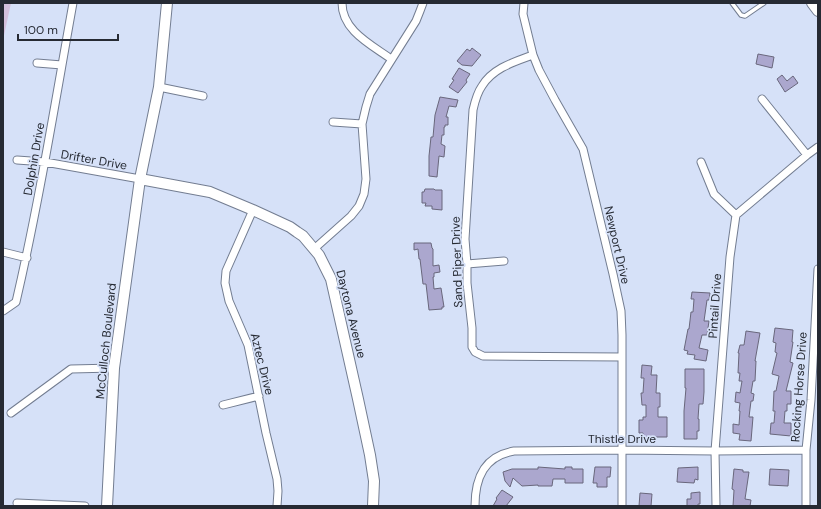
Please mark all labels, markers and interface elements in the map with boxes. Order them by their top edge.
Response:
scale bar [18,16,118,42]
text: 100 m [24,22,58,38]
street label: Dolphin Drive [20,121,48,197]
street label: Drifter Drive [60,146,129,174]
street label: Newport Drive [600,205,634,286]
street label: Sand Piper Drive [447,216,467,308]
street label: Daytona Avenue [332,268,370,360]
street label: Pintail Drive [705,273,725,339]
street label: McCulloch Boulevard [92,282,120,400]
street label: Aztec Drive [247,331,277,397]
street label: Rocking Horse Drive [787,331,811,443]
street label: Thistle Drive [588,431,656,447]

